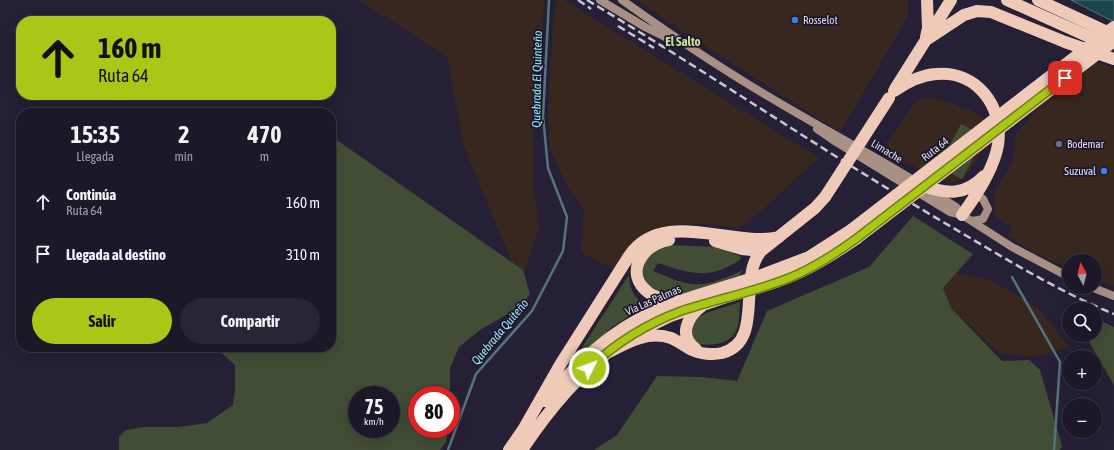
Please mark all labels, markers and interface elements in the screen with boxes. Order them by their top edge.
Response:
place label: Rosselot [803,14,838,26]
marker: Rosselot [790,15,800,25]
water label: Quebrada El Quinteño [529,30,545,128]
icon: ahead [32,32,84,84]
text: 160 m [98,32,161,64]
district label: El Salto [665,34,701,49]
pin [1048,61,1082,95]
text: Ruta 64 [98,65,149,86]
icon: arrive [1054,67,1076,89]
text: 15:35 [71,121,120,148]
text: 2 [178,121,189,148]
text: 470 [248,121,281,148]
street label: Ruta 64 [919,135,951,163]
street label: Limache [869,137,905,165]
place label: Bodemar [1067,138,1105,150]
marker: Bodemar [1054,139,1064,149]
text: Llegada [76,149,114,164]
text: min [174,149,193,164]
text: m [260,149,269,164]
place label: Suzuval [1064,165,1096,177]
marker: Suzuval [1099,166,1109,176]
text: Continúa [66,186,116,203]
icon: ahead [32,191,54,213]
text: 160 m [286,194,320,211]
text: Ruta 64 [66,203,103,218]
icon: arrive [32,243,54,265]
text: Llegada al destino [66,246,166,263]
text: 310 m [286,246,320,263]
north arrow [1062,254,1102,294]
map controls [1062,254,1102,438]
street label: Vía Las Palmas [623,282,683,318]
water label: Quebrada Quiteño [468,296,532,368]
button: Salir [32,298,172,344]
button: Compartir [180,298,320,344]
button: search [1062,302,1102,342]
position arrow [568,347,610,389]
button: + [1062,350,1102,390]
speed limit sign: 80 [408,386,460,438]
text: 75 [365,395,383,418]
button: − [1062,398,1102,438]
text: km/h [364,416,384,427]

